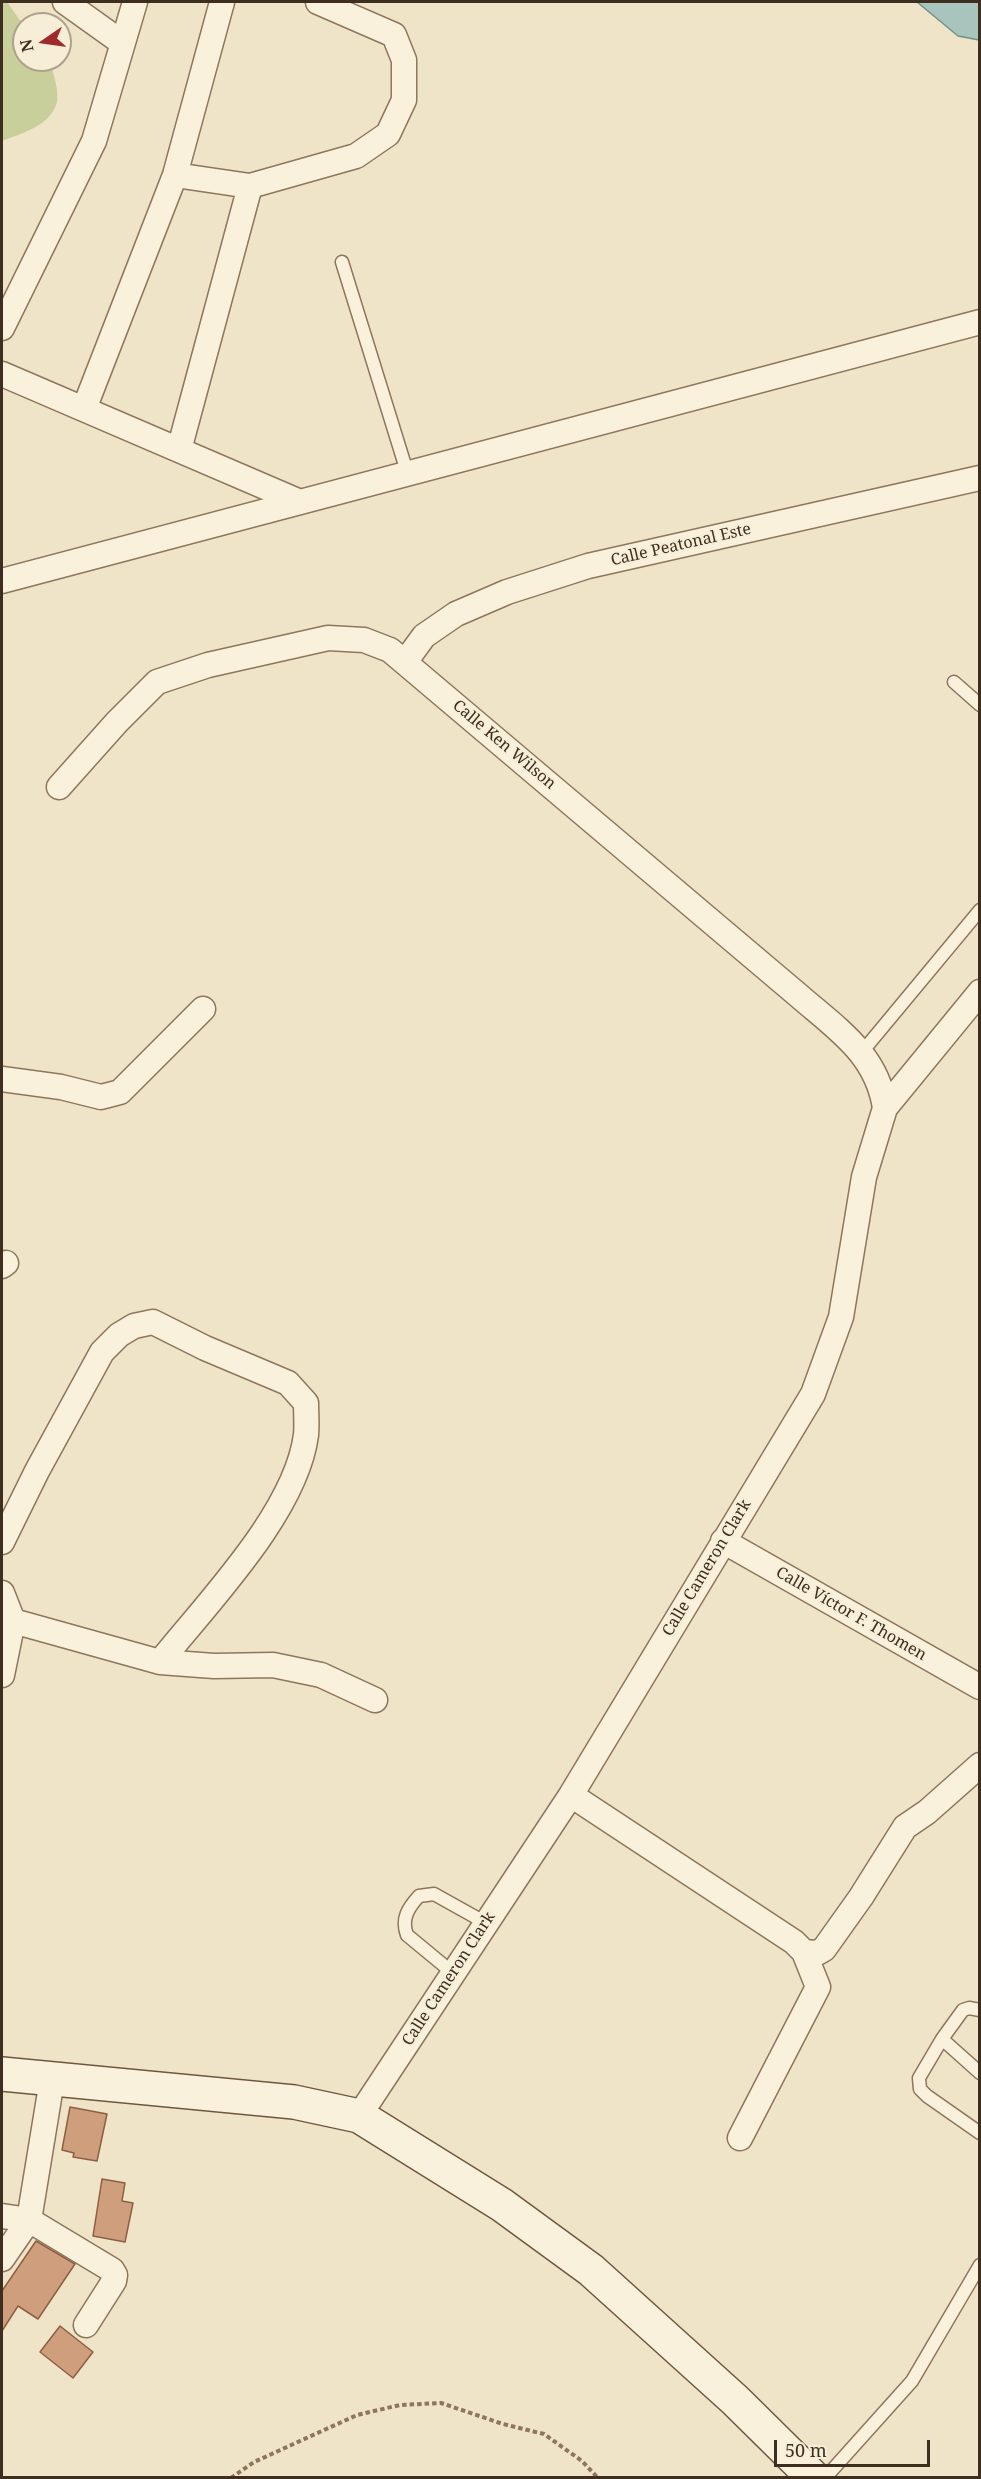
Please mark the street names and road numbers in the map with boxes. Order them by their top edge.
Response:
street label: Calle Peatonal Este [609,520,753,570]
street label: Calle Ken Wilson [448,696,560,794]
street label: Calle Cameron Clark [659,1496,755,1640]
street label: Calle Víctor F. Thomen [772,1563,930,1665]
street label: Calle Cameron Clark [398,1908,500,2050]

